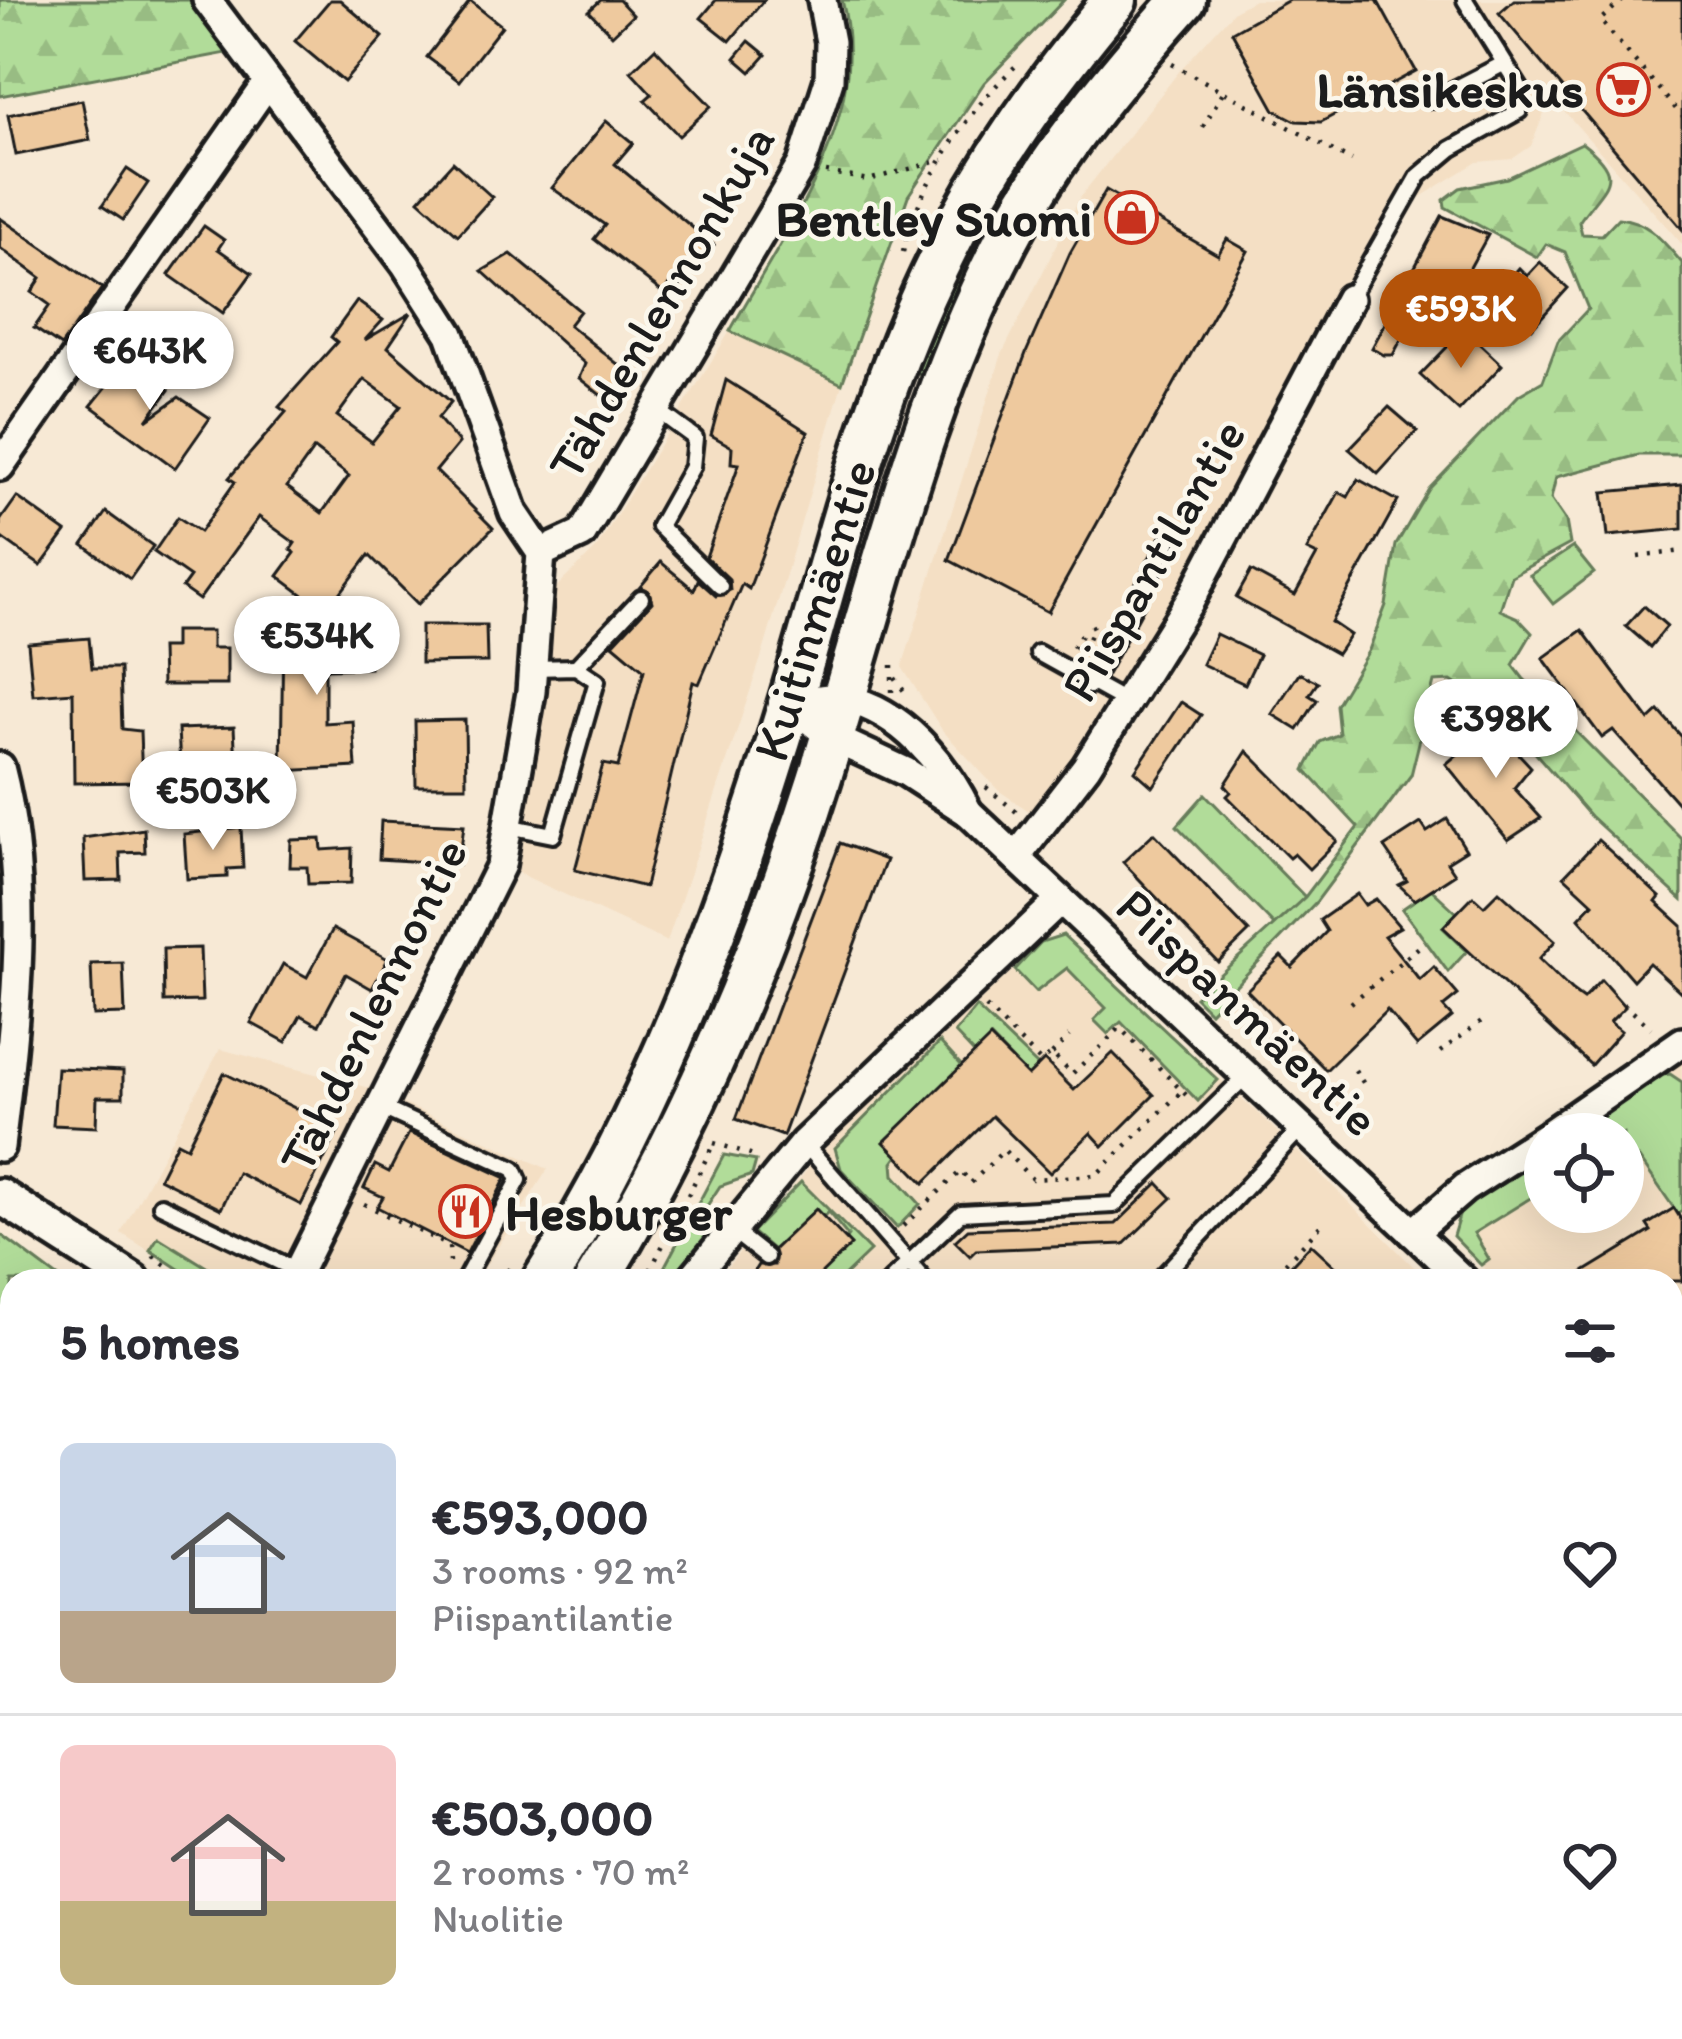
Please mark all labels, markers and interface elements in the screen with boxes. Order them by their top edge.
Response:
place label: Länsikeskus [1317,59,1584,120]
supermarket icon: Länsikeskus [1595,61,1651,117]
street label: Tähdenlennonkuja [535,114,787,490]
place label: Bentley Suomi [776,188,1092,249]
shop icon: Bentley Suomi [1103,190,1159,246]
pin: €593K [1377,269,1545,371]
text: €593K [1406,284,1516,331]
pin: €643K [66,311,234,413]
text: €643K [94,326,206,373]
street label: Piispantilantie [1048,408,1258,712]
street label: Kuitinmäentie [739,452,889,768]
pin: €534K [233,596,401,698]
text: €534K [261,611,373,658]
pin: €398K [1412,679,1580,781]
text: €398K [1441,694,1551,741]
pin: €503K [129,751,297,853]
text: €503K [157,766,269,813]
street label: Tähdenlennontie [266,828,480,1182]
street label: Piispanmäentie [1104,875,1392,1149]
map controls [1524,1113,1644,1233]
button: locate [1524,1113,1644,1233]
place label: Hesburger [505,1182,733,1243]
restaurant icon: Hesburger [438,1184,494,1240]
icon: filters [1557,1308,1623,1374]
text: 5 homes [60,1311,240,1372]
text: €593,000 [432,1486,649,1547]
icon: home [156,1491,300,1635]
icon: heart [1557,1530,1623,1596]
text: 3 rooms · 92 m² [432,1547,688,1594]
text: Piispantilantie [432,1594,673,1641]
text: €503,000 [432,1787,653,1848]
icon: home [156,1793,300,1937]
icon: heart [1557,1832,1623,1898]
text: 2 rooms · 70 m² [432,1848,690,1895]
text: Nuolitie [432,1895,564,1942]

